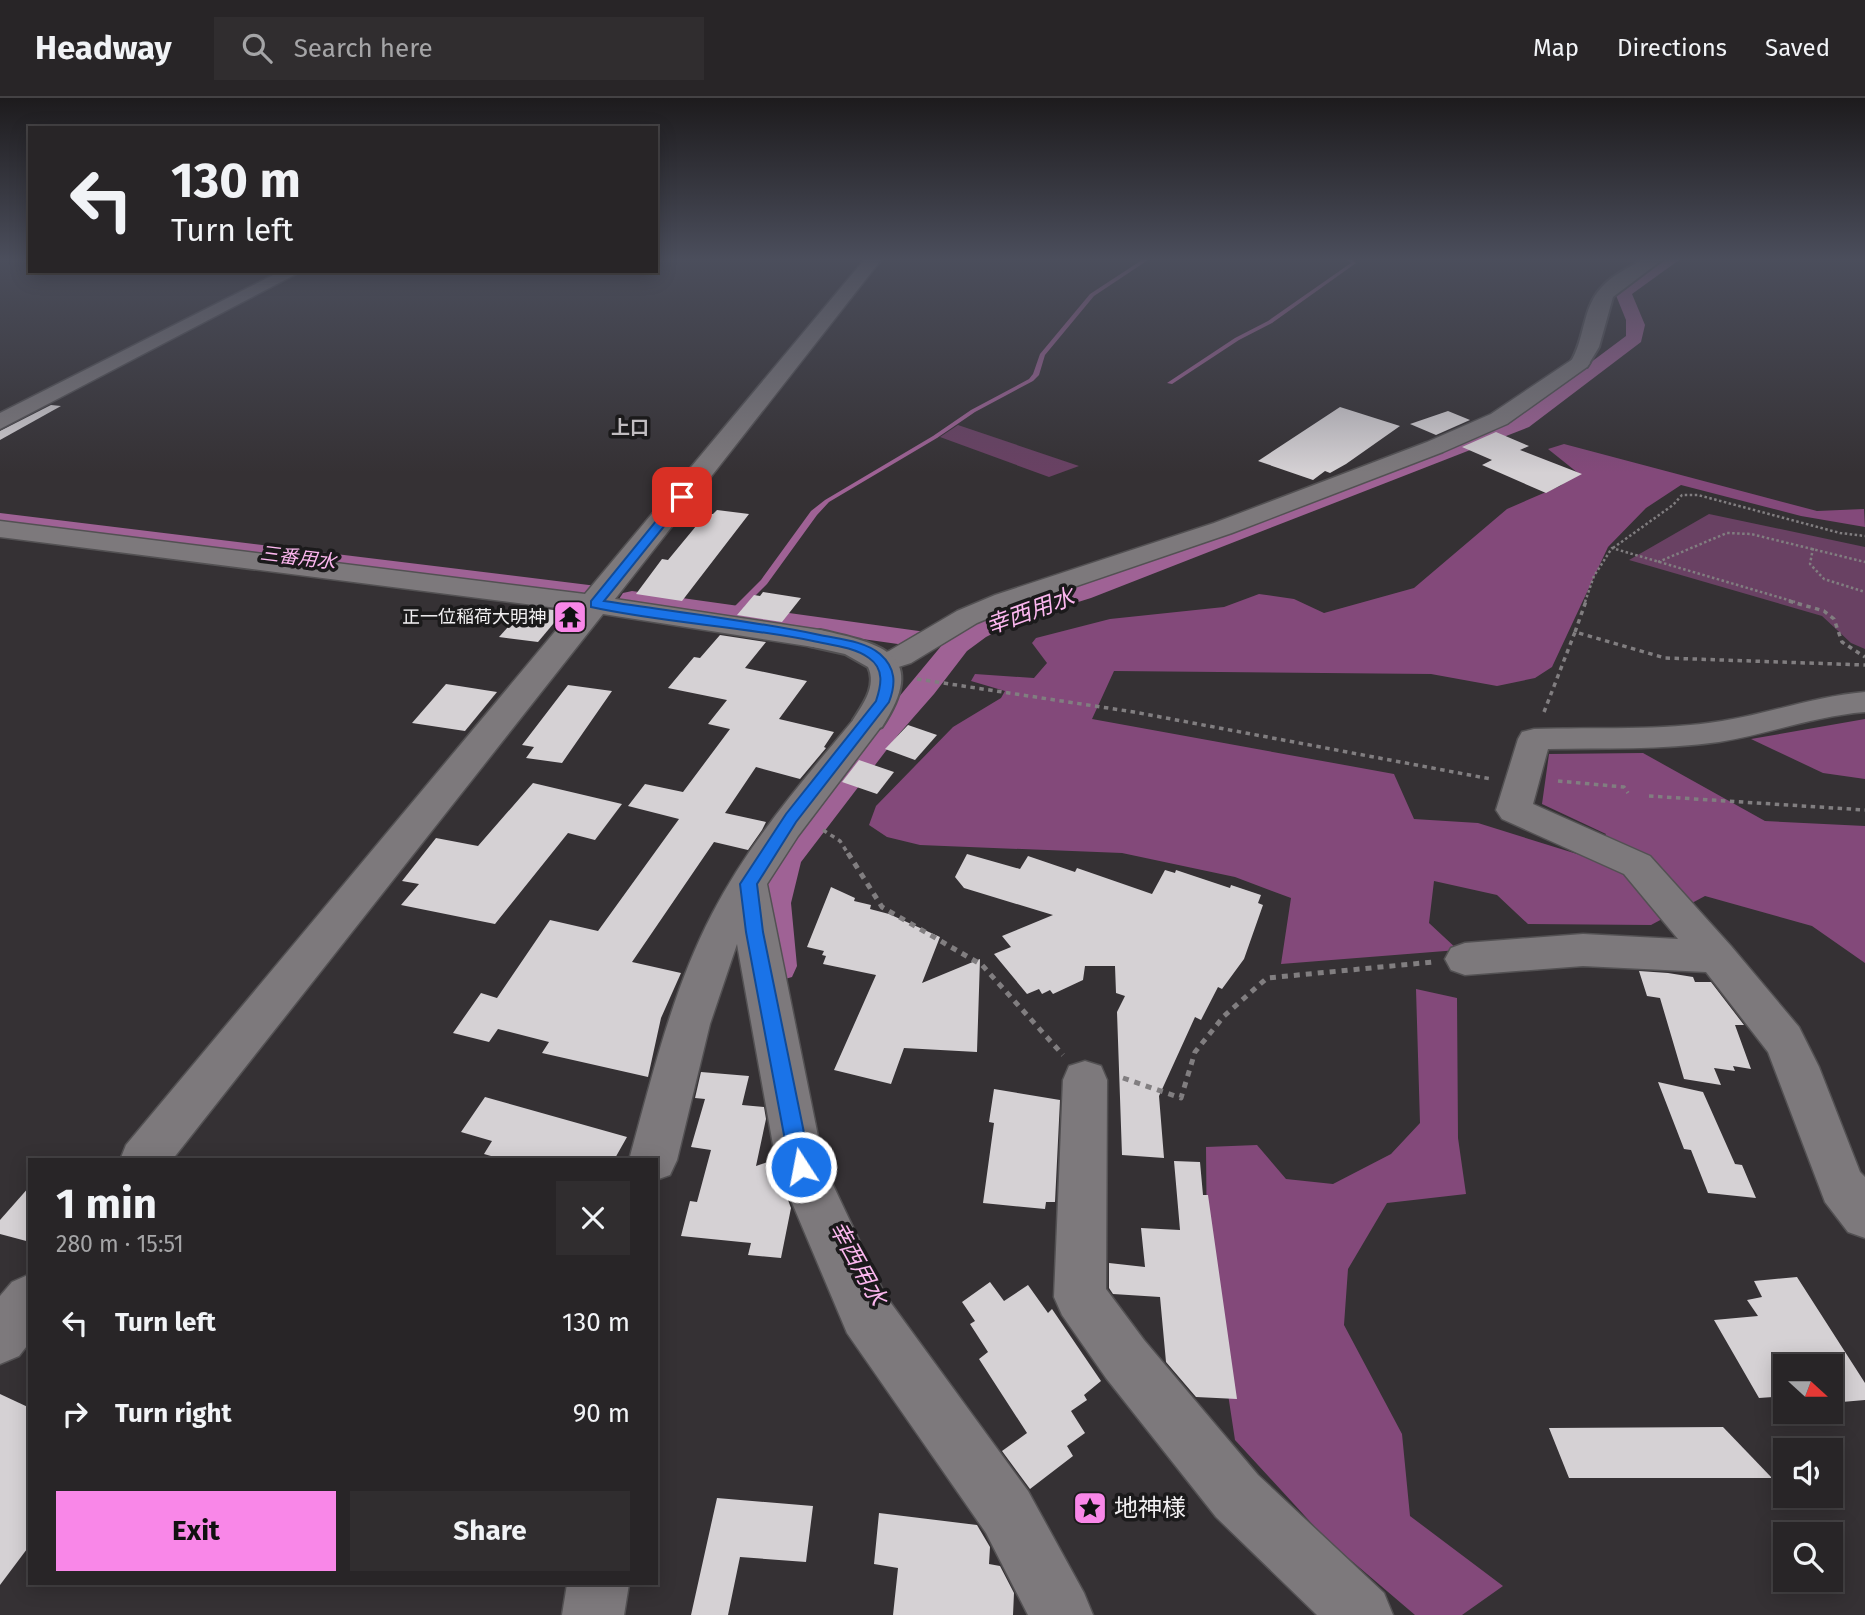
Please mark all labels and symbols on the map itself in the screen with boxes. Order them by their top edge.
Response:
district label: 上口 [611,416,649,439]
pin [652,467,712,527]
water label: 三番用水 [259,541,339,574]
water label: 幸西用水 [982,581,1081,640]
temple icon: 正一位稲荷大明神 [551,598,589,636]
place label: 正一位稲荷大明神 [402,606,546,628]
position arrow [764,1130,838,1204]
water label: 幸西用水 [823,1216,894,1313]
north arrow [1773,1354,1843,1424]
place icon: 地神様 [1071,1489,1109,1527]
place label: 地神様 [1114,1494,1186,1522]

